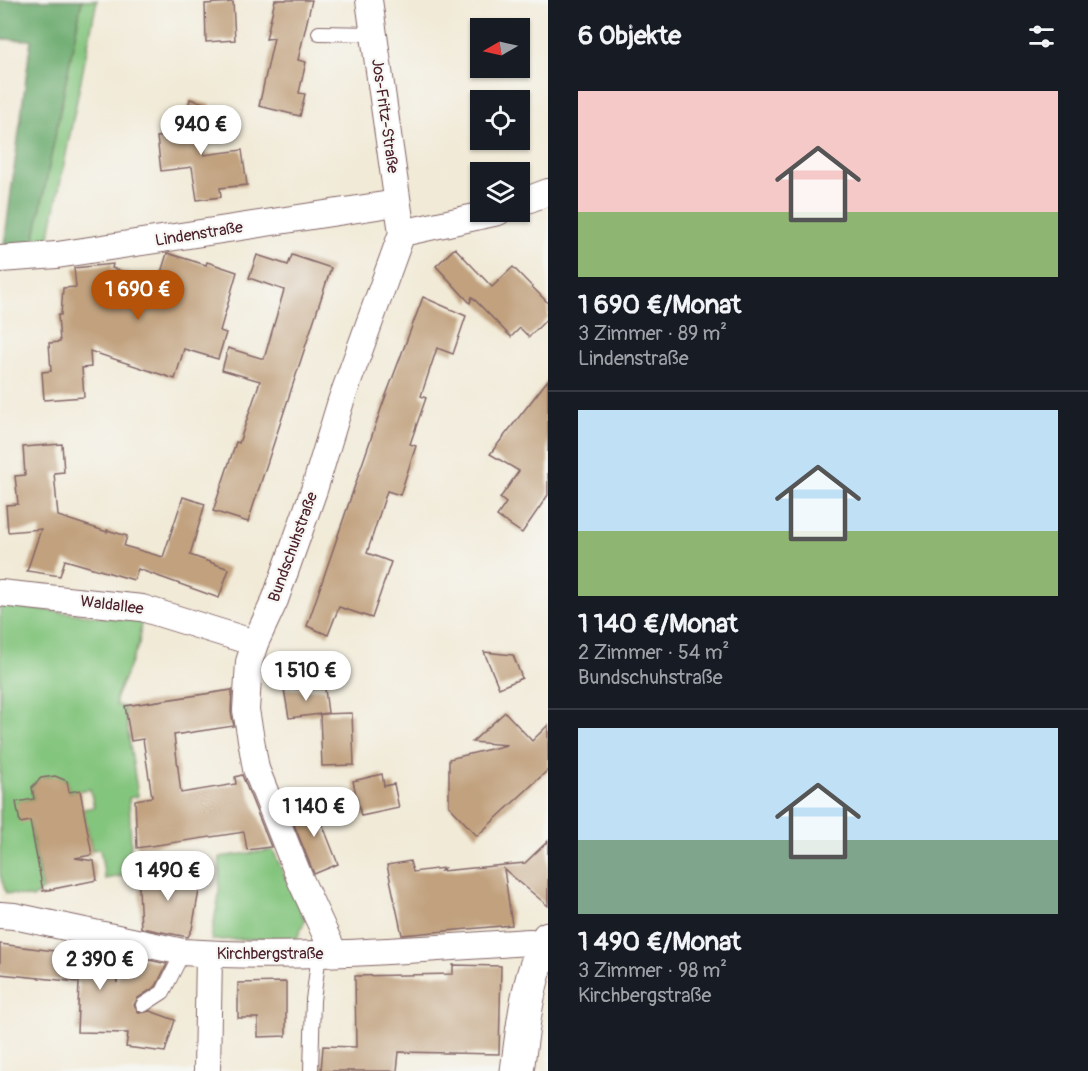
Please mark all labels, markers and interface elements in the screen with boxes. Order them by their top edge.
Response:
north arrow [470,18,530,78]
map controls [470,18,530,222]
text: 6 Objekte [578,20,681,52]
icon: filters [1025,20,1058,53]
street label: Jos-Fritz-Straße [367,57,403,175]
button: locate [470,90,530,150]
pin: 940 € [159,105,243,156]
text: 940 € [174,112,228,137]
icon: home [764,130,872,238]
button: layers [470,162,530,222]
street label: Lindenstraße [154,217,244,251]
pin: 1 690 € [83,270,193,321]
text: 1 690 € [105,277,171,302]
text: 1 690 €/Monat [578,289,741,321]
text: 3 Zimmer · 89 m² [578,321,727,346]
text: Lindenstraße [578,346,689,371]
icon: home [764,449,872,557]
street label: Bundschuhstraße [264,489,322,605]
street label: Waldallee [79,591,145,619]
text: 1 140 €/Monat [578,608,738,640]
text: 2 Zimmer · 54 m² [578,640,729,665]
pin: 1 510 € [251,651,361,702]
text: 1 510 € [275,658,337,683]
text: Bundschuhstraße [578,665,723,690]
icon: home [764,767,872,875]
pin: 1 140 € [259,787,369,838]
text: 1 140 € [283,794,345,819]
pin: 1 490 € [113,851,223,902]
text: 1 490 € [135,858,201,883]
text: 1 490 €/Monat [578,926,741,958]
pin: 2 390 € [45,940,155,991]
street label: Kirchbergstraße [217,944,323,964]
text: 2 390 € [66,947,134,972]
text: 3 Zimmer · 98 m² [578,958,727,983]
text: Kirchbergstraße [578,983,711,1008]

